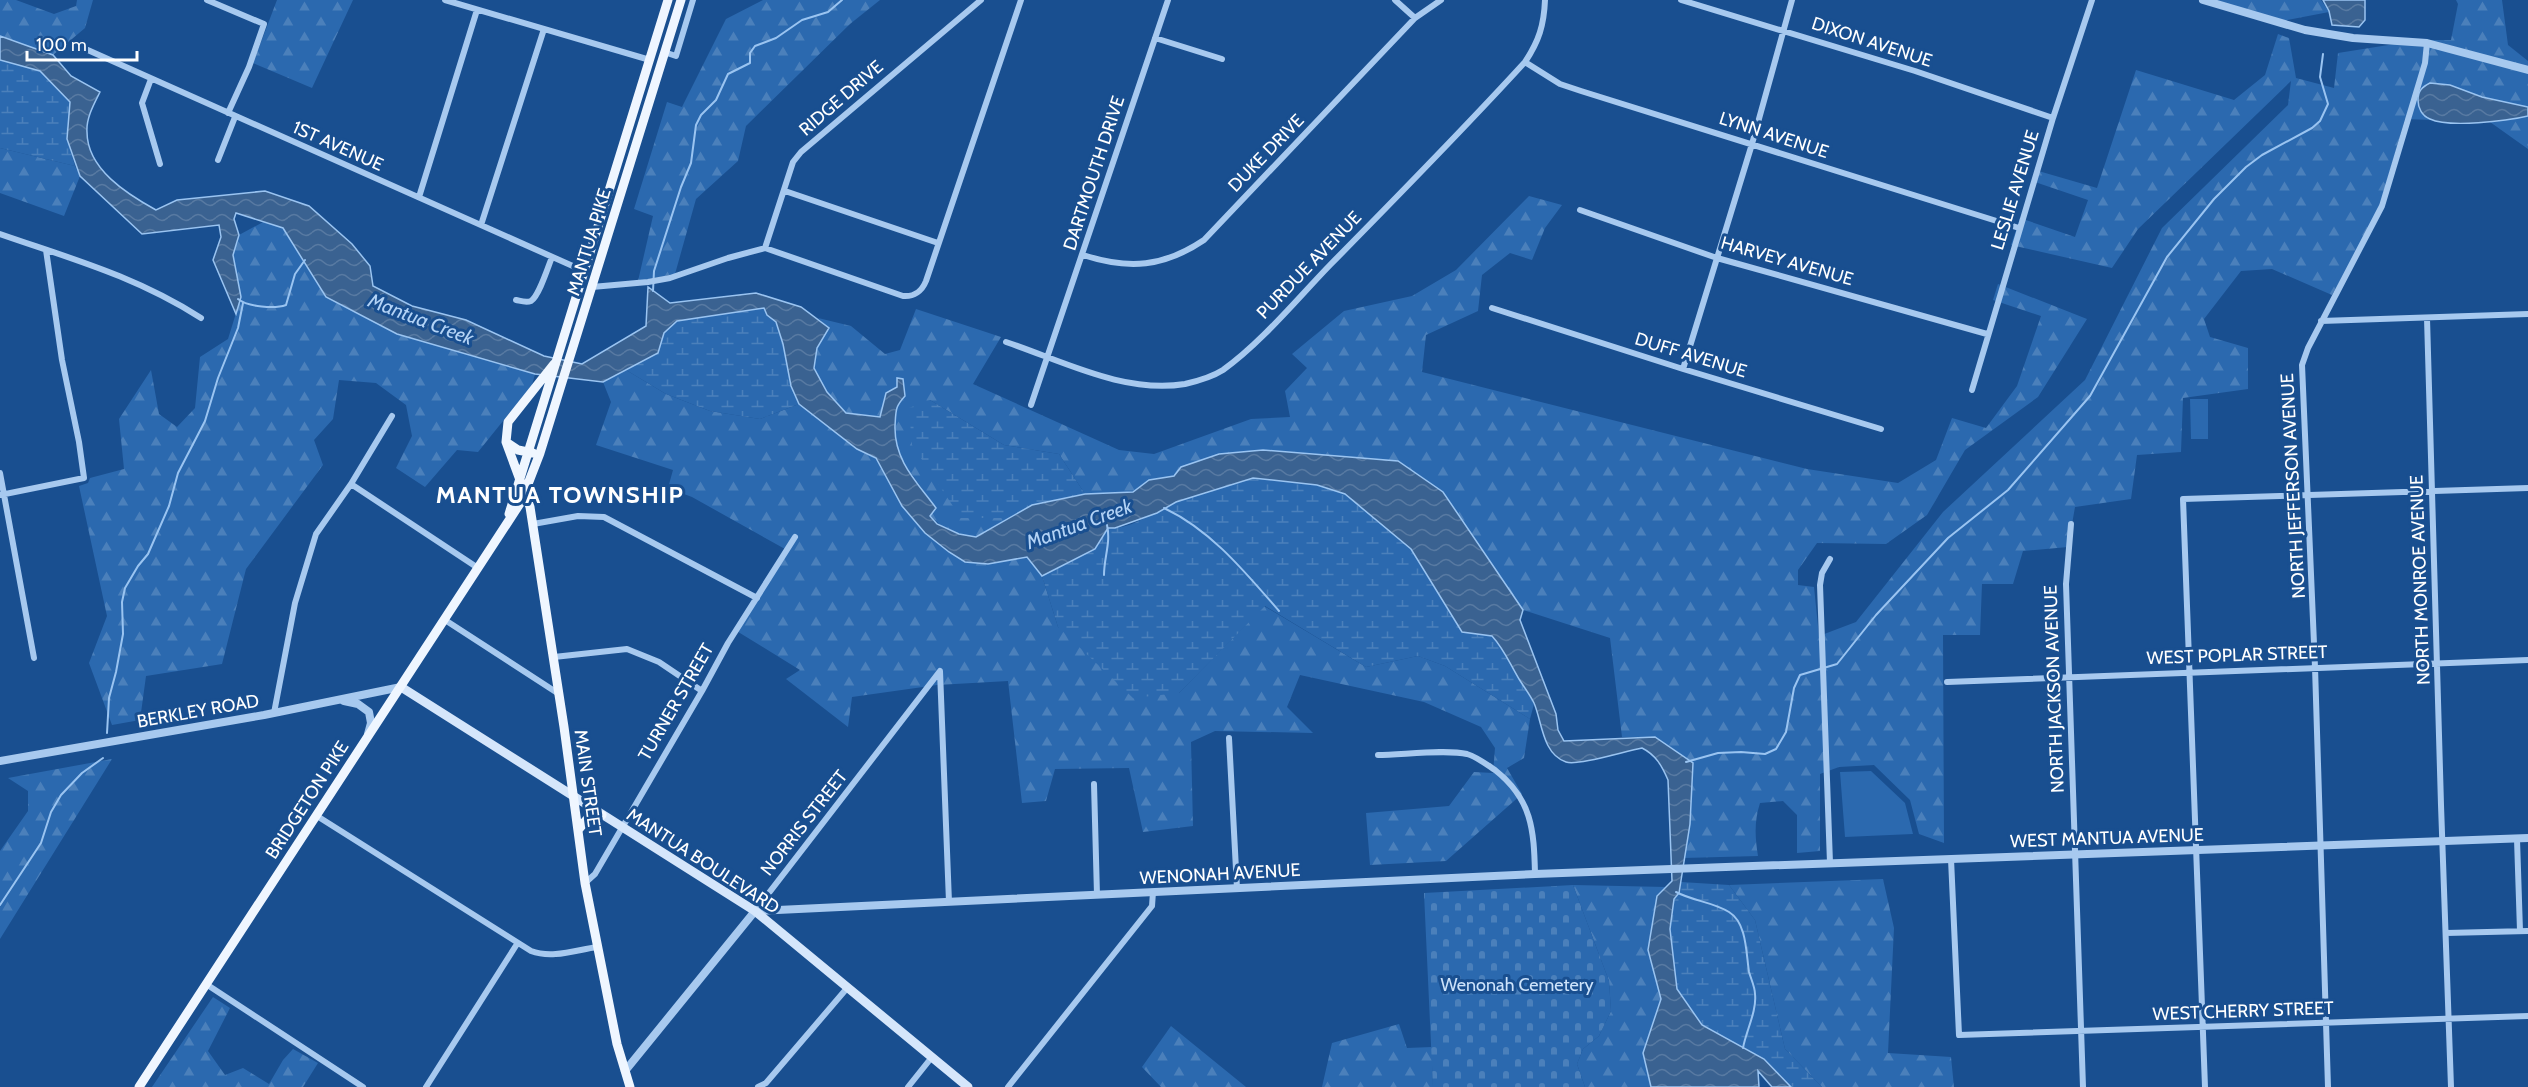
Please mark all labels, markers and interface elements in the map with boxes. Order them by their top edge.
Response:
street label: DIXON AVENUE [1809,12,1935,72]
scale bar [27,24,136,62]
text: 100 m [36,34,87,56]
street label: RIDGE DRIVE [794,56,888,140]
street label: DARTMOUTH DRIVE [1059,93,1129,253]
street label: LYNN AVENUE [1717,107,1831,163]
street label: DUKE DRIVE [1223,109,1309,197]
street label: 1ST AVENUE [289,116,387,176]
street label: LESLIE AVENUE [1986,127,2044,252]
street label: MANTUA PIKE [562,186,616,298]
street label: PURDUE AVENUE [1252,207,1366,323]
street label: HARVEY AVENUE [1718,232,1856,290]
water label: Mantua Creek [364,288,478,351]
street label: DUFF AVENUE [1632,328,1750,382]
street label: NORTH JEFFERSON AVENUE [2276,373,2310,599]
street label: NORTH MONROE AVENUE [2405,475,2435,685]
district label: MANTUA TOWNSHIP [436,480,684,509]
water label: Mantua Creek [1022,493,1137,555]
street label: NORTH JACKSON AVENUE [2039,585,2069,793]
street label: TURNER STREET [634,639,719,764]
street label: WEST POPLAR STREET [2146,641,2328,669]
street label: BERKLEY ROAD [135,689,261,733]
street label: MAIN STREET [570,728,606,838]
street label: BRIDGETON PIKE [261,737,353,863]
street label: NORRIS STREET [756,766,852,880]
street label: MANTUA BOULEVARD [623,803,783,919]
street label: WEST MANTUA AVENUE [2010,824,2204,852]
street label: WENONAH AVENUE [1139,859,1301,889]
park label: Wenonah Cemetery [1440,974,1594,996]
street label: WEST CHERRY STREET [2152,997,2334,1025]

